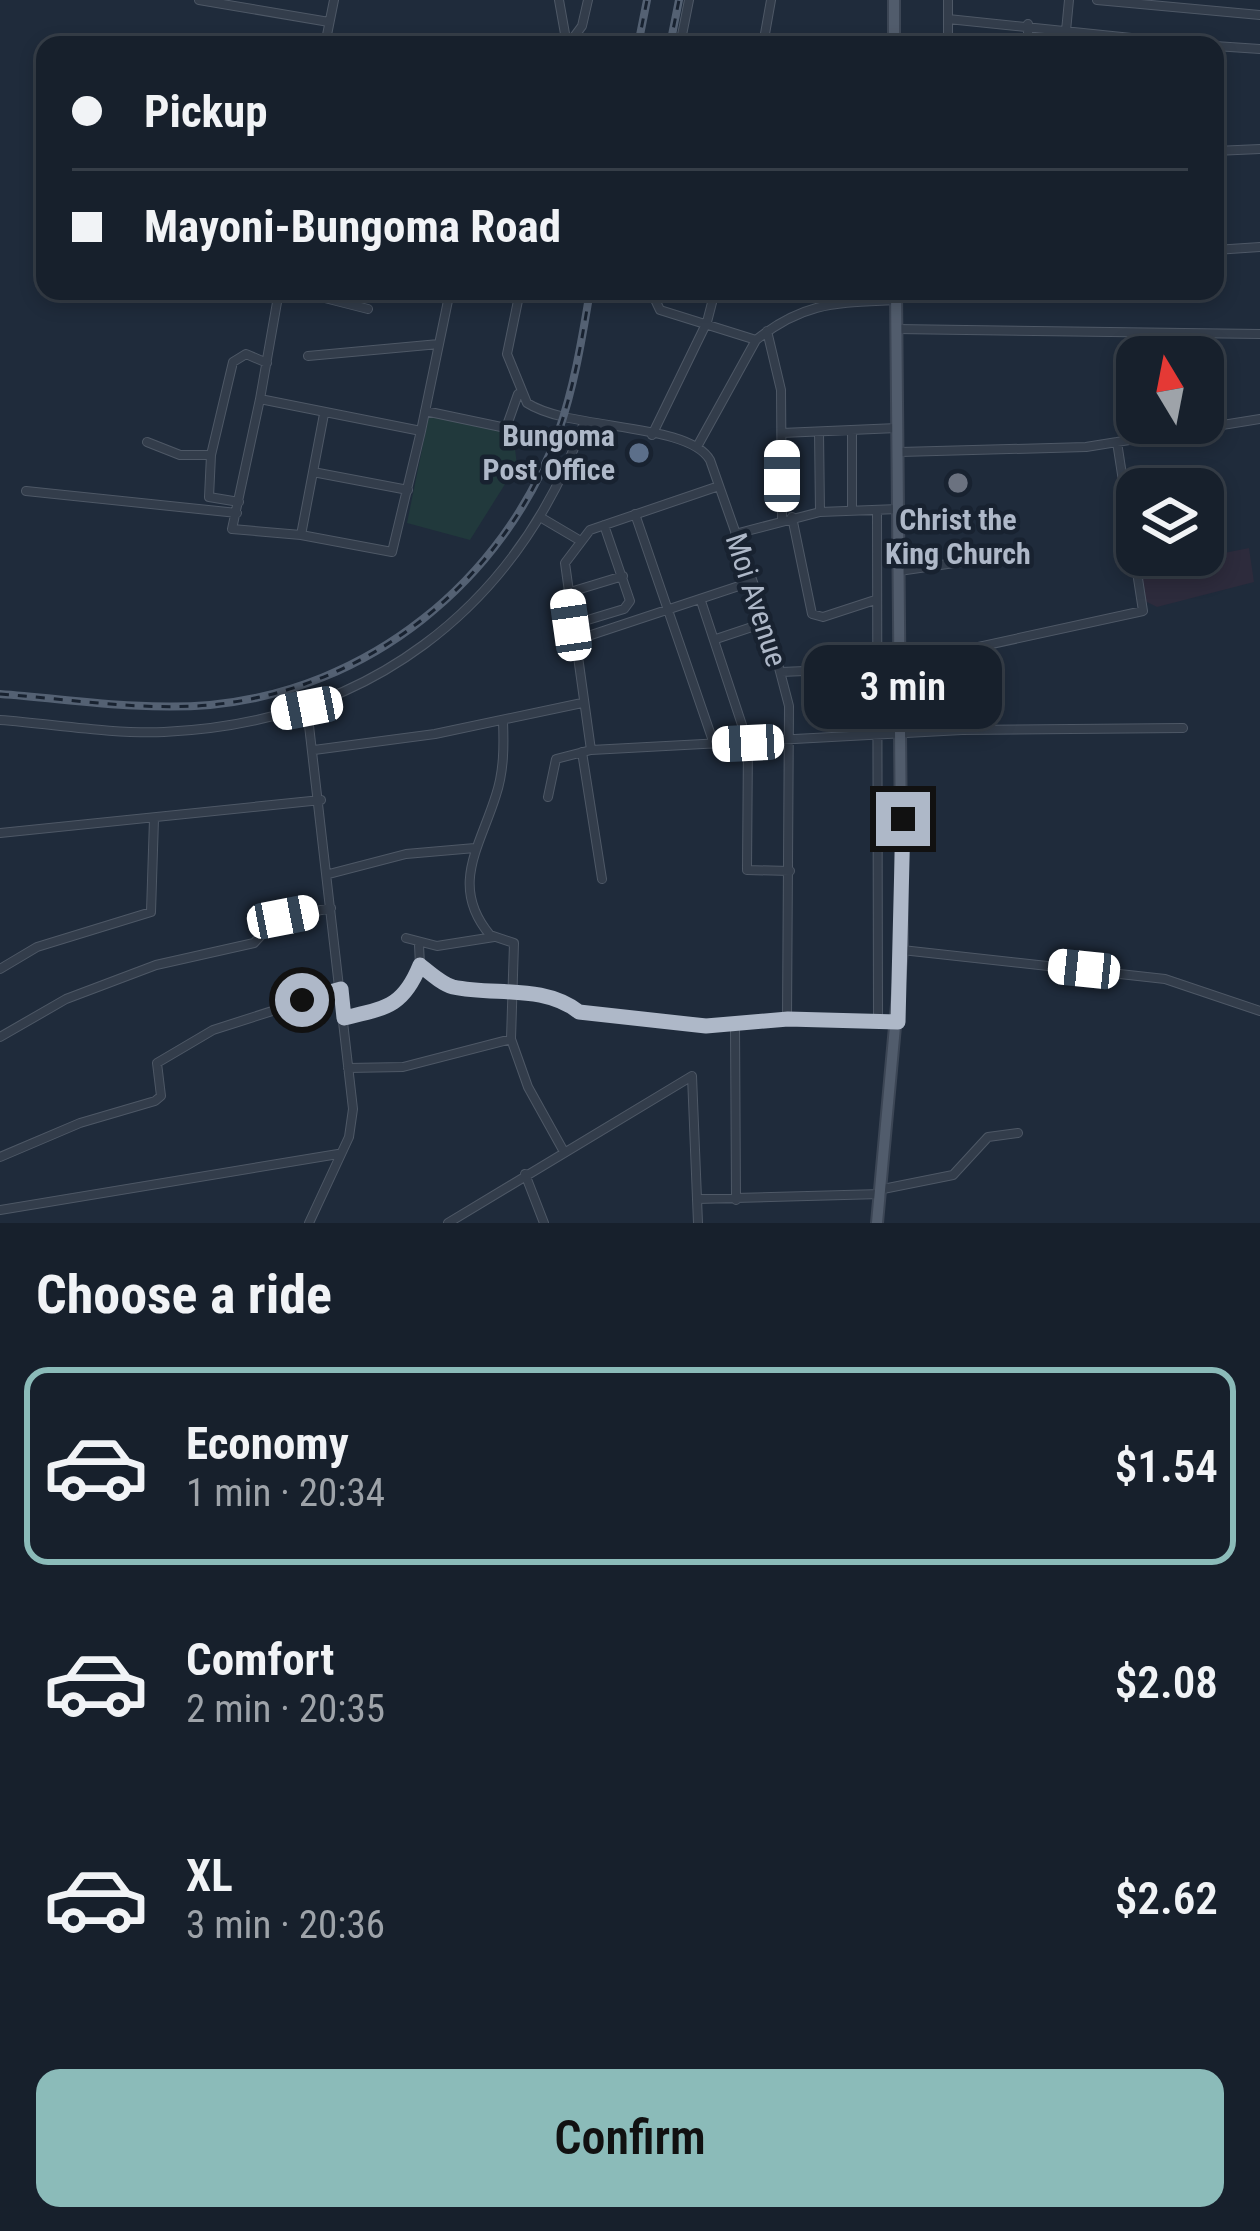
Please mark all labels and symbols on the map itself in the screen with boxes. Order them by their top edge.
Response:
north arrow [1116,336,1224,444]
place label: Bungoma Post Office [483,418,615,487]
marker: Bungoma Post Office [626,440,652,466]
car [764,440,800,512]
marker: Christ the King Church [945,470,971,496]
place label: Christ the King Church [885,502,1031,571]
street label: Moi Avenue [719,529,794,671]
car [548,587,594,663]
callout: 3 min [804,645,1002,729]
car [268,683,346,733]
car [711,723,785,763]
route end [876,792,930,846]
car [244,892,322,942]
car [1046,947,1122,991]
route start [275,973,329,1027]

